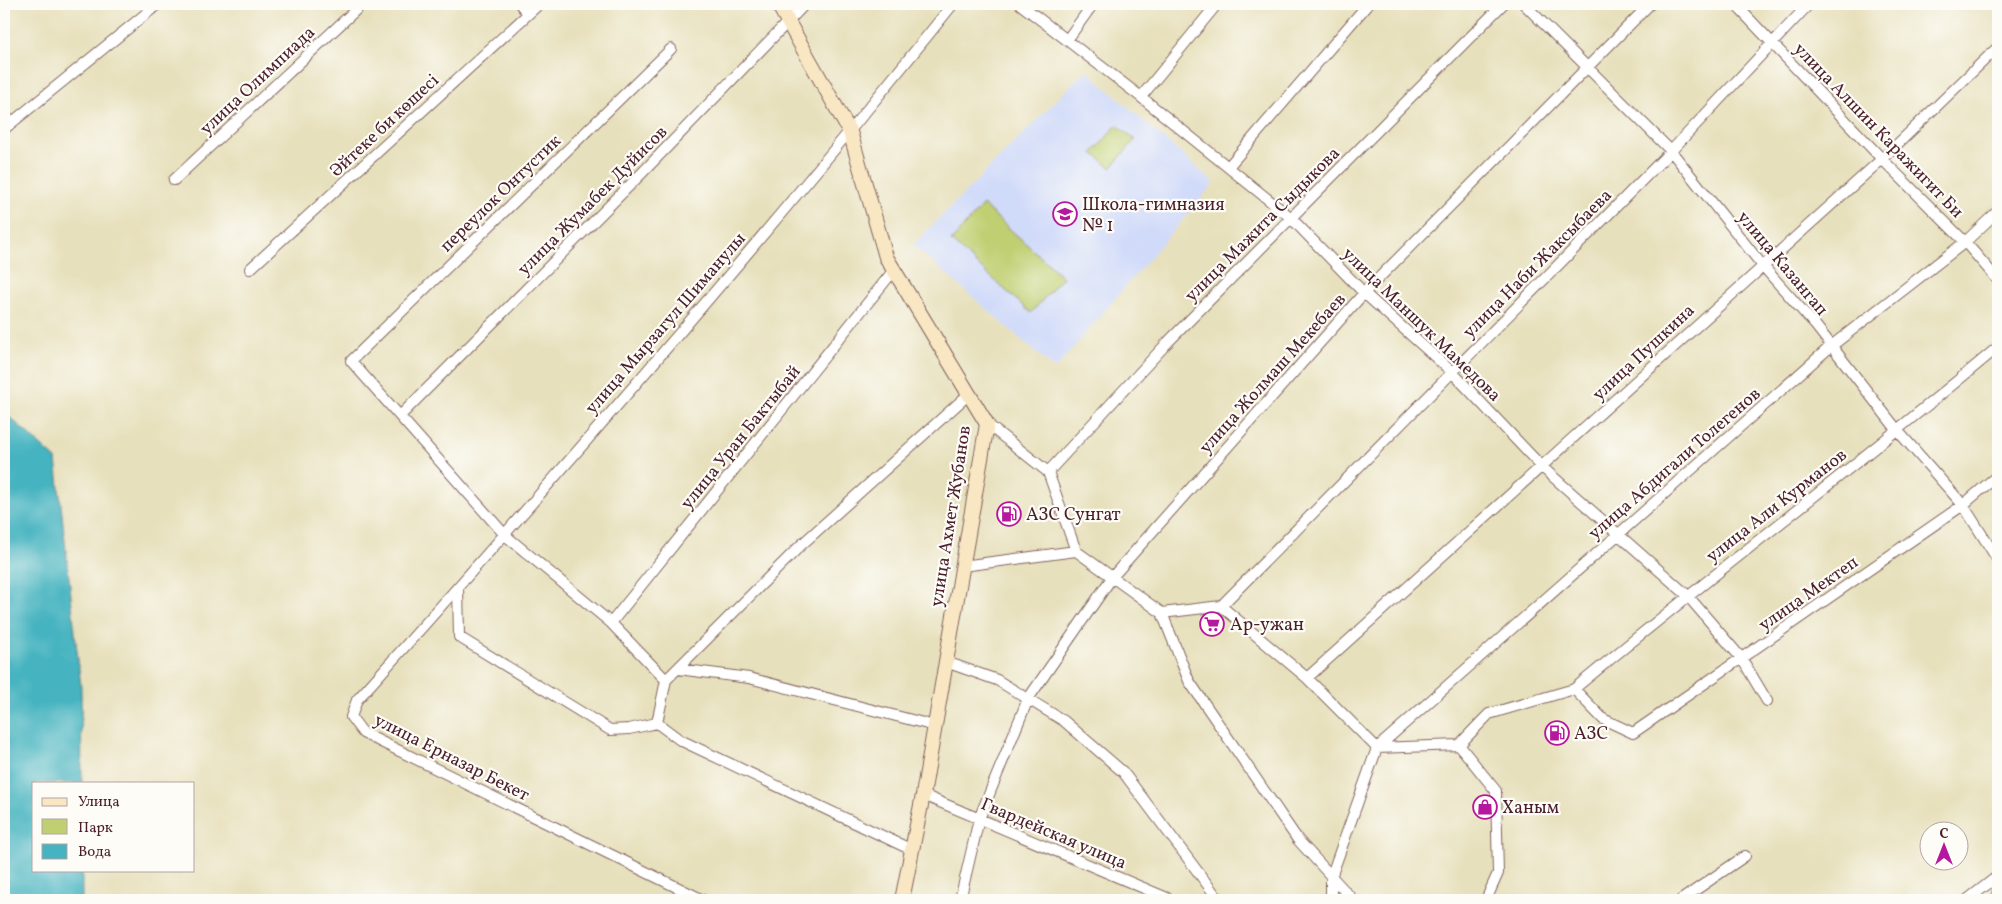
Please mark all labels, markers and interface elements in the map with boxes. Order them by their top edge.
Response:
street label: улица Олимпиада [195,21,321,141]
street label: улица Алшин Каражигит Би [1787,38,1969,224]
street label: Әйтеке би көшесі [325,69,445,183]
street label: улица Жумабек Дуйисов [513,121,674,282]
street label: переулок Онтустик [435,129,567,259]
street label: улица Мажита Сыдыкова [1180,142,1346,308]
street label: улица Наби Жаксыбаева [1458,184,1618,344]
place label: Школа-гимназия № 1 [1082,193,1225,239]
school or university icon: Школа-гимназия № 1 [1052,201,1078,227]
street label: улица Казангап [1731,206,1833,322]
street label: улица Мырзагул Шиманулы [580,227,752,420]
street label: улица Маншук Мамедова [1336,242,1506,408]
street label: улица Жолмаш Мекебаев [1194,288,1352,460]
street label: улица Пушкина [1587,299,1701,407]
street label: улица Уран Бактыбай [675,361,807,515]
street label: улица Абдигали Толегенов [1583,382,1767,546]
street label: улица Ахмет Жубанов [925,424,978,609]
street label: улица Али Курманов [1701,443,1853,569]
fuel station icon: АЗС Сунгат [996,501,1022,527]
place label: АЗС Сунгат [1026,503,1121,528]
street label: улица Мектеп [1754,551,1864,638]
supermarket icon: Ар-ужан [1199,611,1225,637]
place label: Ар-ужан [1230,613,1304,638]
street label: улица Ерназар Бекет [369,708,533,808]
fuel station icon: АЗС [1544,720,1570,746]
place label: АЗС [1574,722,1608,747]
legend [32,782,195,872]
text: Улица [78,792,120,813]
street label: Гвардейская улица [977,792,1130,876]
shop icon: Ханым [1472,794,1498,820]
place label: Ханым [1502,796,1559,821]
text: Парк [78,818,113,839]
north arrow [1920,822,1970,872]
text: С [1939,825,1949,844]
text: Вода [78,842,111,863]

